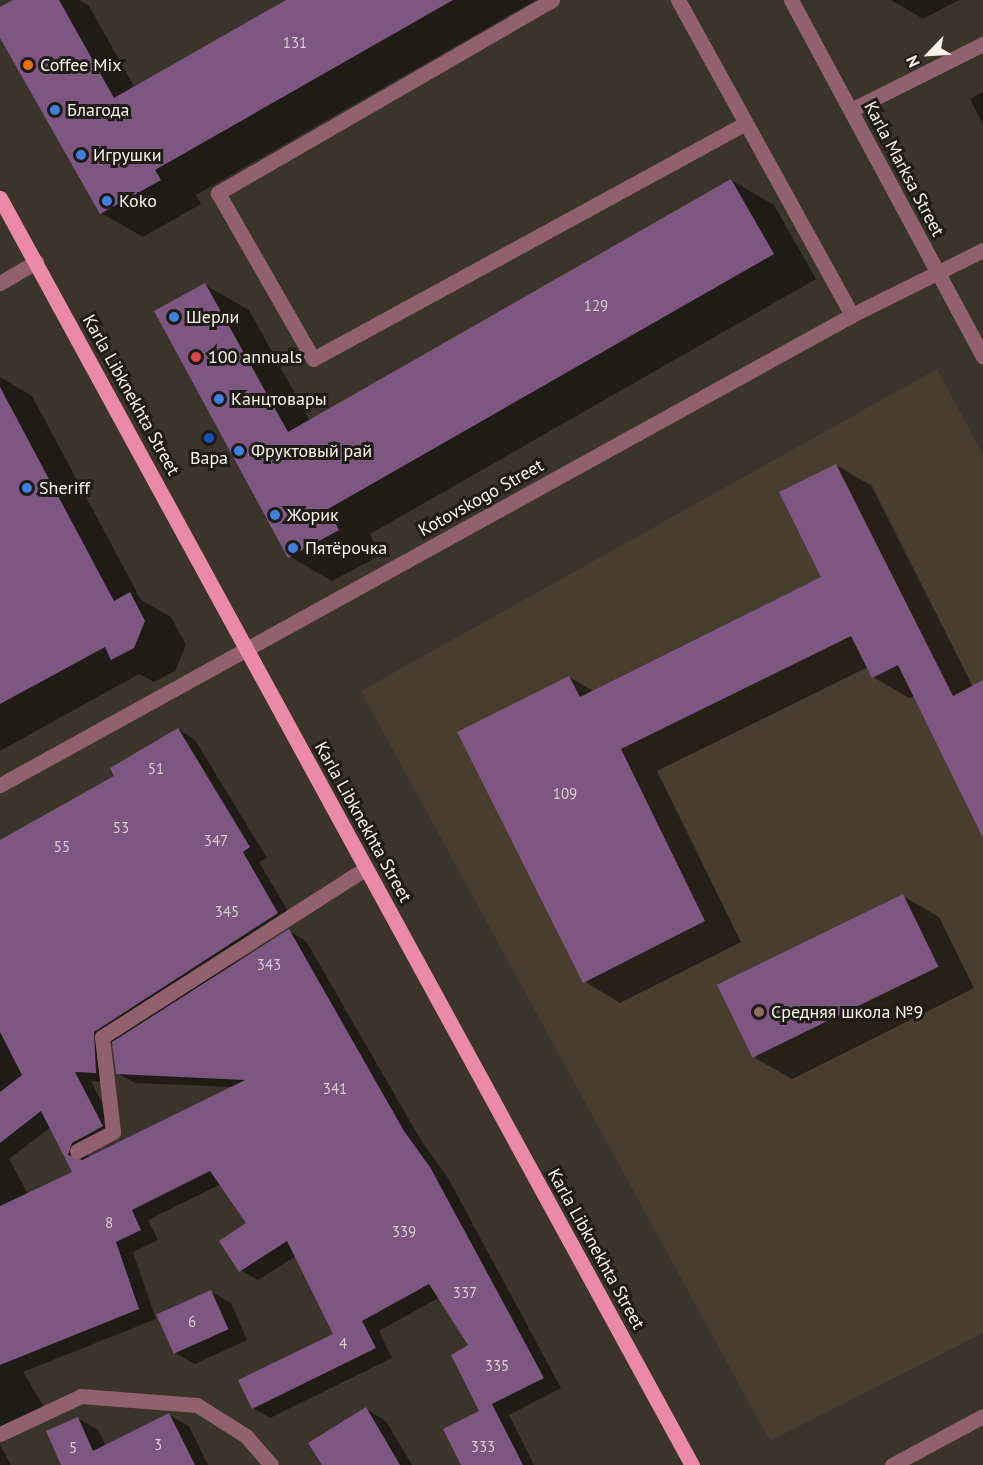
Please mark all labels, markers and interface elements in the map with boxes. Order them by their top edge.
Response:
north arrow [899,24,959,84]
house number: 131 [283,34,307,52]
text: N [901,53,924,71]
place label: Coffee Mix [40,54,122,76]
marker: Coffee Mix [21,58,35,72]
street label: Karla Marksa Street [859,98,949,240]
place label: Благода [67,99,129,121]
marker: Благода [48,103,62,117]
place label: Игрушки [93,144,161,166]
marker: Игрушки [74,148,88,162]
place label: Koko [119,190,157,212]
marker: Koko [100,194,114,208]
house number: 129 [584,297,608,315]
place label: Шерли [186,306,239,328]
marker: Шерли [167,310,181,324]
street label: Karla Libknekhta Street [78,311,184,479]
place label: 100 annuals [208,346,302,368]
marker: 100 annuals [189,350,203,364]
place label: Канцтовары [231,388,327,410]
marker: Канцтовары [212,392,226,406]
marker: Вара [202,431,216,445]
place label: Фруктовый рай [251,440,372,462]
marker: Фруктовый рай [232,444,246,458]
place label: Вара [190,447,228,469]
street label: Kotovskogo Street [415,455,547,541]
place label: Sheriff [39,477,90,499]
marker: Sheriff [20,481,34,495]
place label: Жорик [287,504,339,526]
marker: Жорик [268,508,282,522]
place label: Пятёрочка [305,537,387,559]
marker: Пятёрочка [286,541,300,555]
street label: Karla Libknekhta Street [310,738,416,906]
house number: 51 [148,760,164,778]
house number: 109 [553,785,577,803]
house number: 53 [113,819,129,837]
house number: 347 [204,832,228,850]
house number: 55 [54,838,70,856]
house number: 345 [215,903,239,921]
house number: 343 [257,956,281,974]
place label: Средняя школа №9 [771,1001,923,1023]
marker: Средняя школа №9 [752,1005,766,1019]
house number: 341 [323,1080,347,1098]
street label: Karla Libknekhta Street [543,1165,649,1333]
house number: 8 [105,1214,113,1232]
house number: 339 [392,1223,416,1241]
house number: 337 [453,1284,477,1302]
house number: 6 [188,1313,196,1331]
house number: 4 [339,1335,347,1353]
house number: 335 [485,1357,509,1375]
house number: 3 [154,1436,162,1454]
house number: 333 [471,1438,495,1456]
house number: 5 [69,1439,77,1457]

